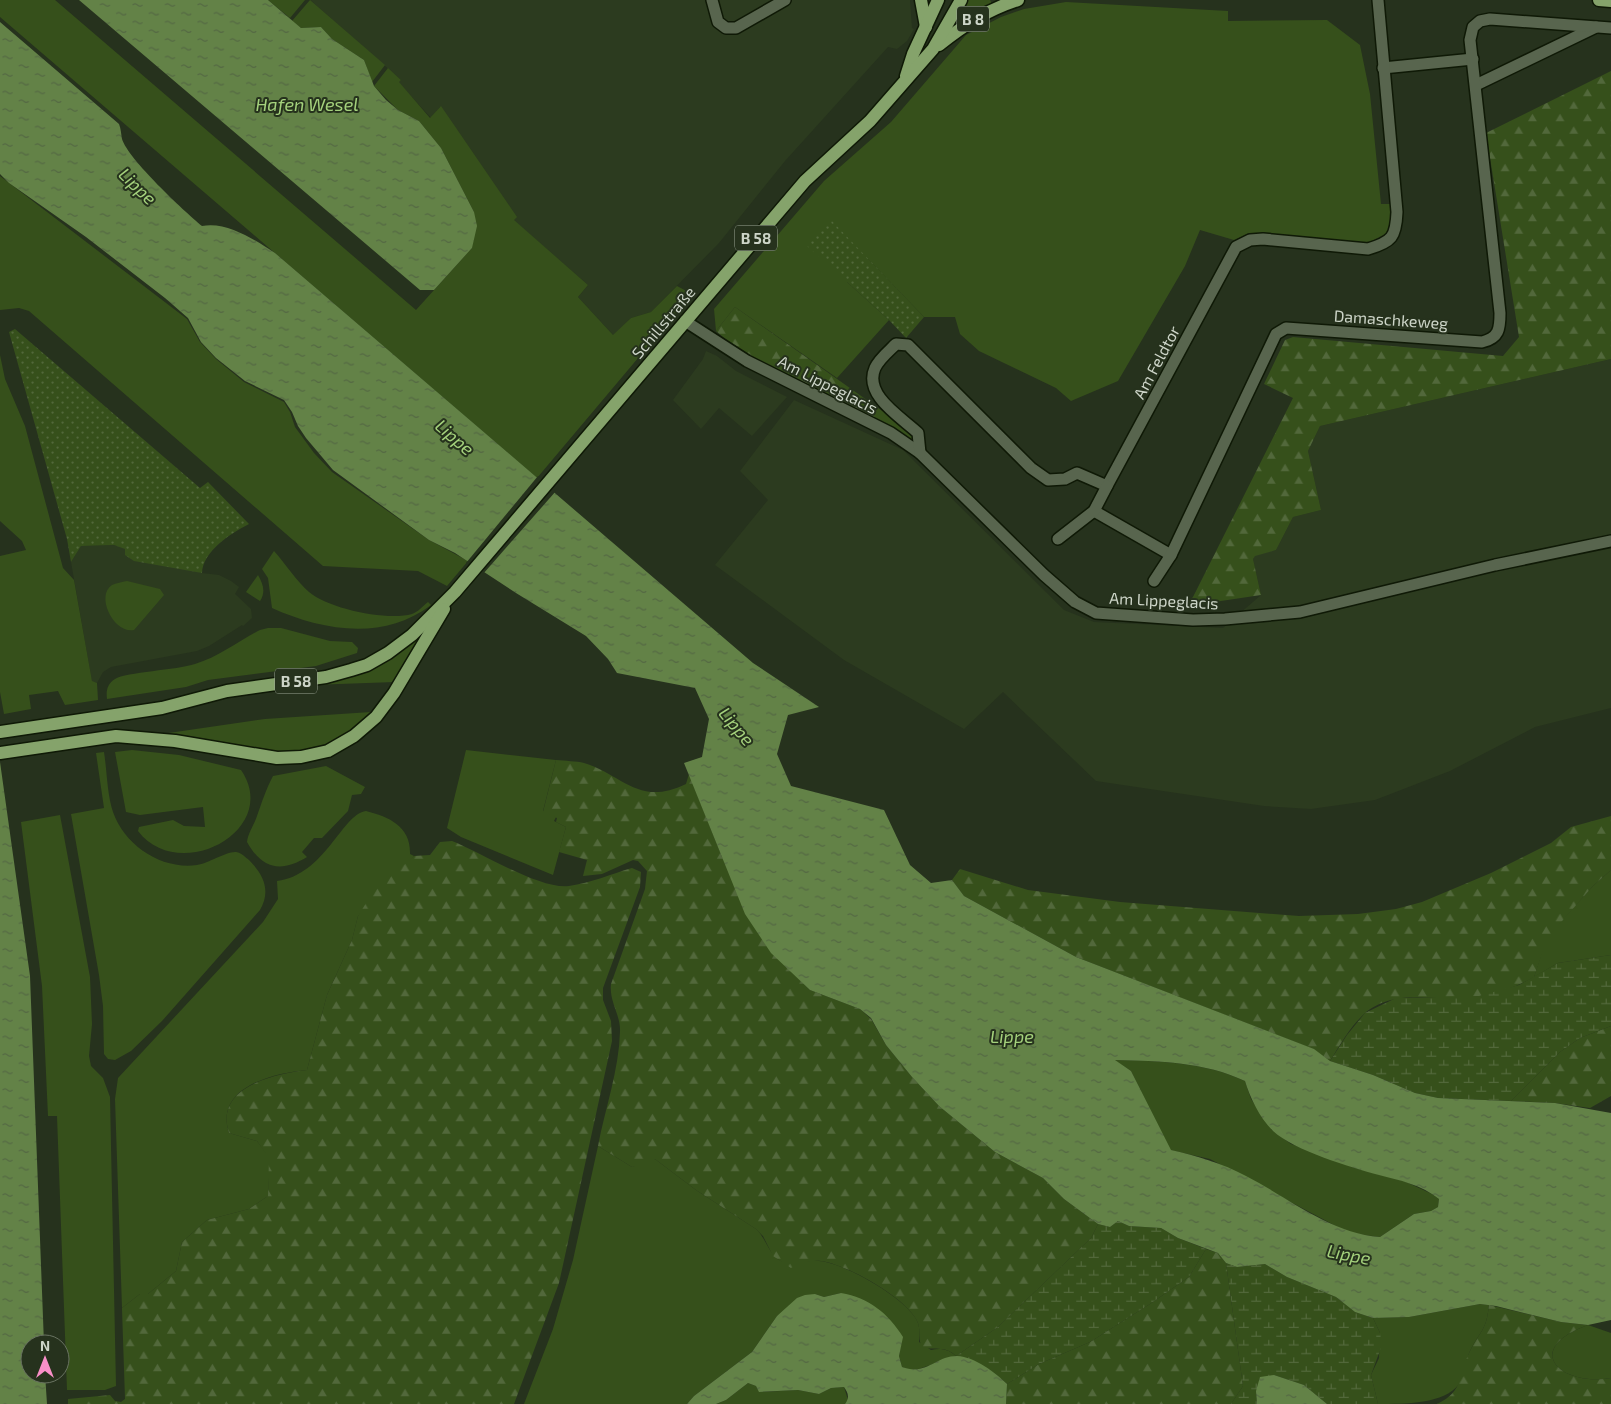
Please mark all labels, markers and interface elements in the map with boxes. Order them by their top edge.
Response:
road number: B 8 [957,6,989,32]
water label: Hafen Wesel [255,93,359,115]
water label: Lippe [115,163,162,209]
road number: B 58 [735,226,777,250]
street label: Schillstraße [627,282,699,362]
street label: Damaschkeweg [1333,306,1449,332]
street label: Am Feldtor [1129,322,1183,402]
street label: Am Lippeglacis [775,351,881,417]
water label: Lippe [431,414,479,460]
street label: Am Lippeglacis [1109,588,1219,612]
road number: B 58 [275,668,317,694]
water label: Lippe [714,702,760,750]
water label: Lippe [990,1025,1034,1047]
water label: Lippe [1325,1239,1373,1269]
north arrow [20,1334,70,1384]
text: N [40,1337,50,1354]

